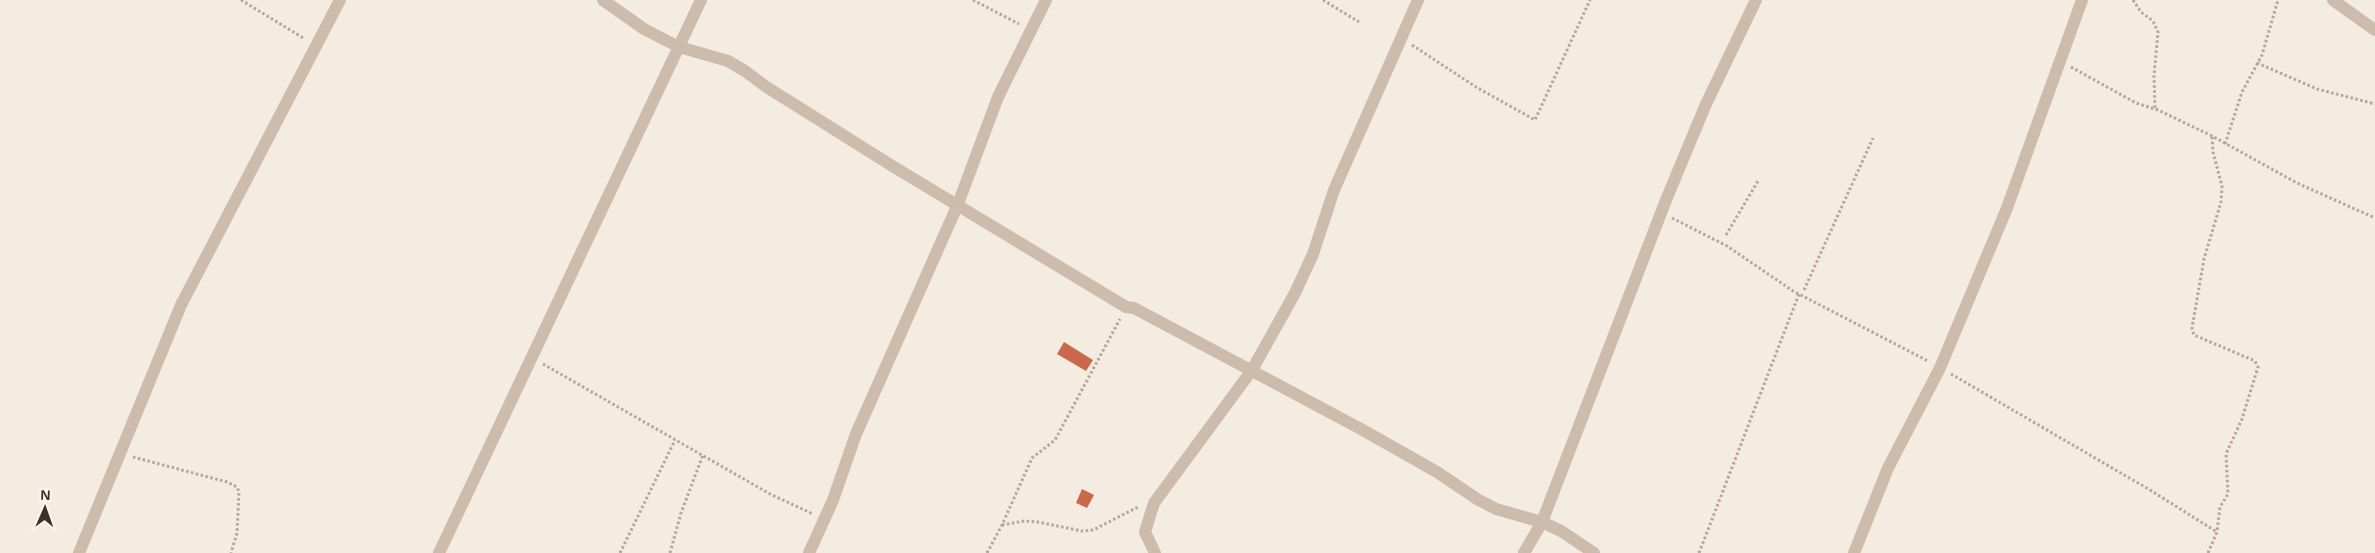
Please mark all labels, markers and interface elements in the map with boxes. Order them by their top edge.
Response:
north arrow [20,483,70,533]
text: N [40,487,51,503]

